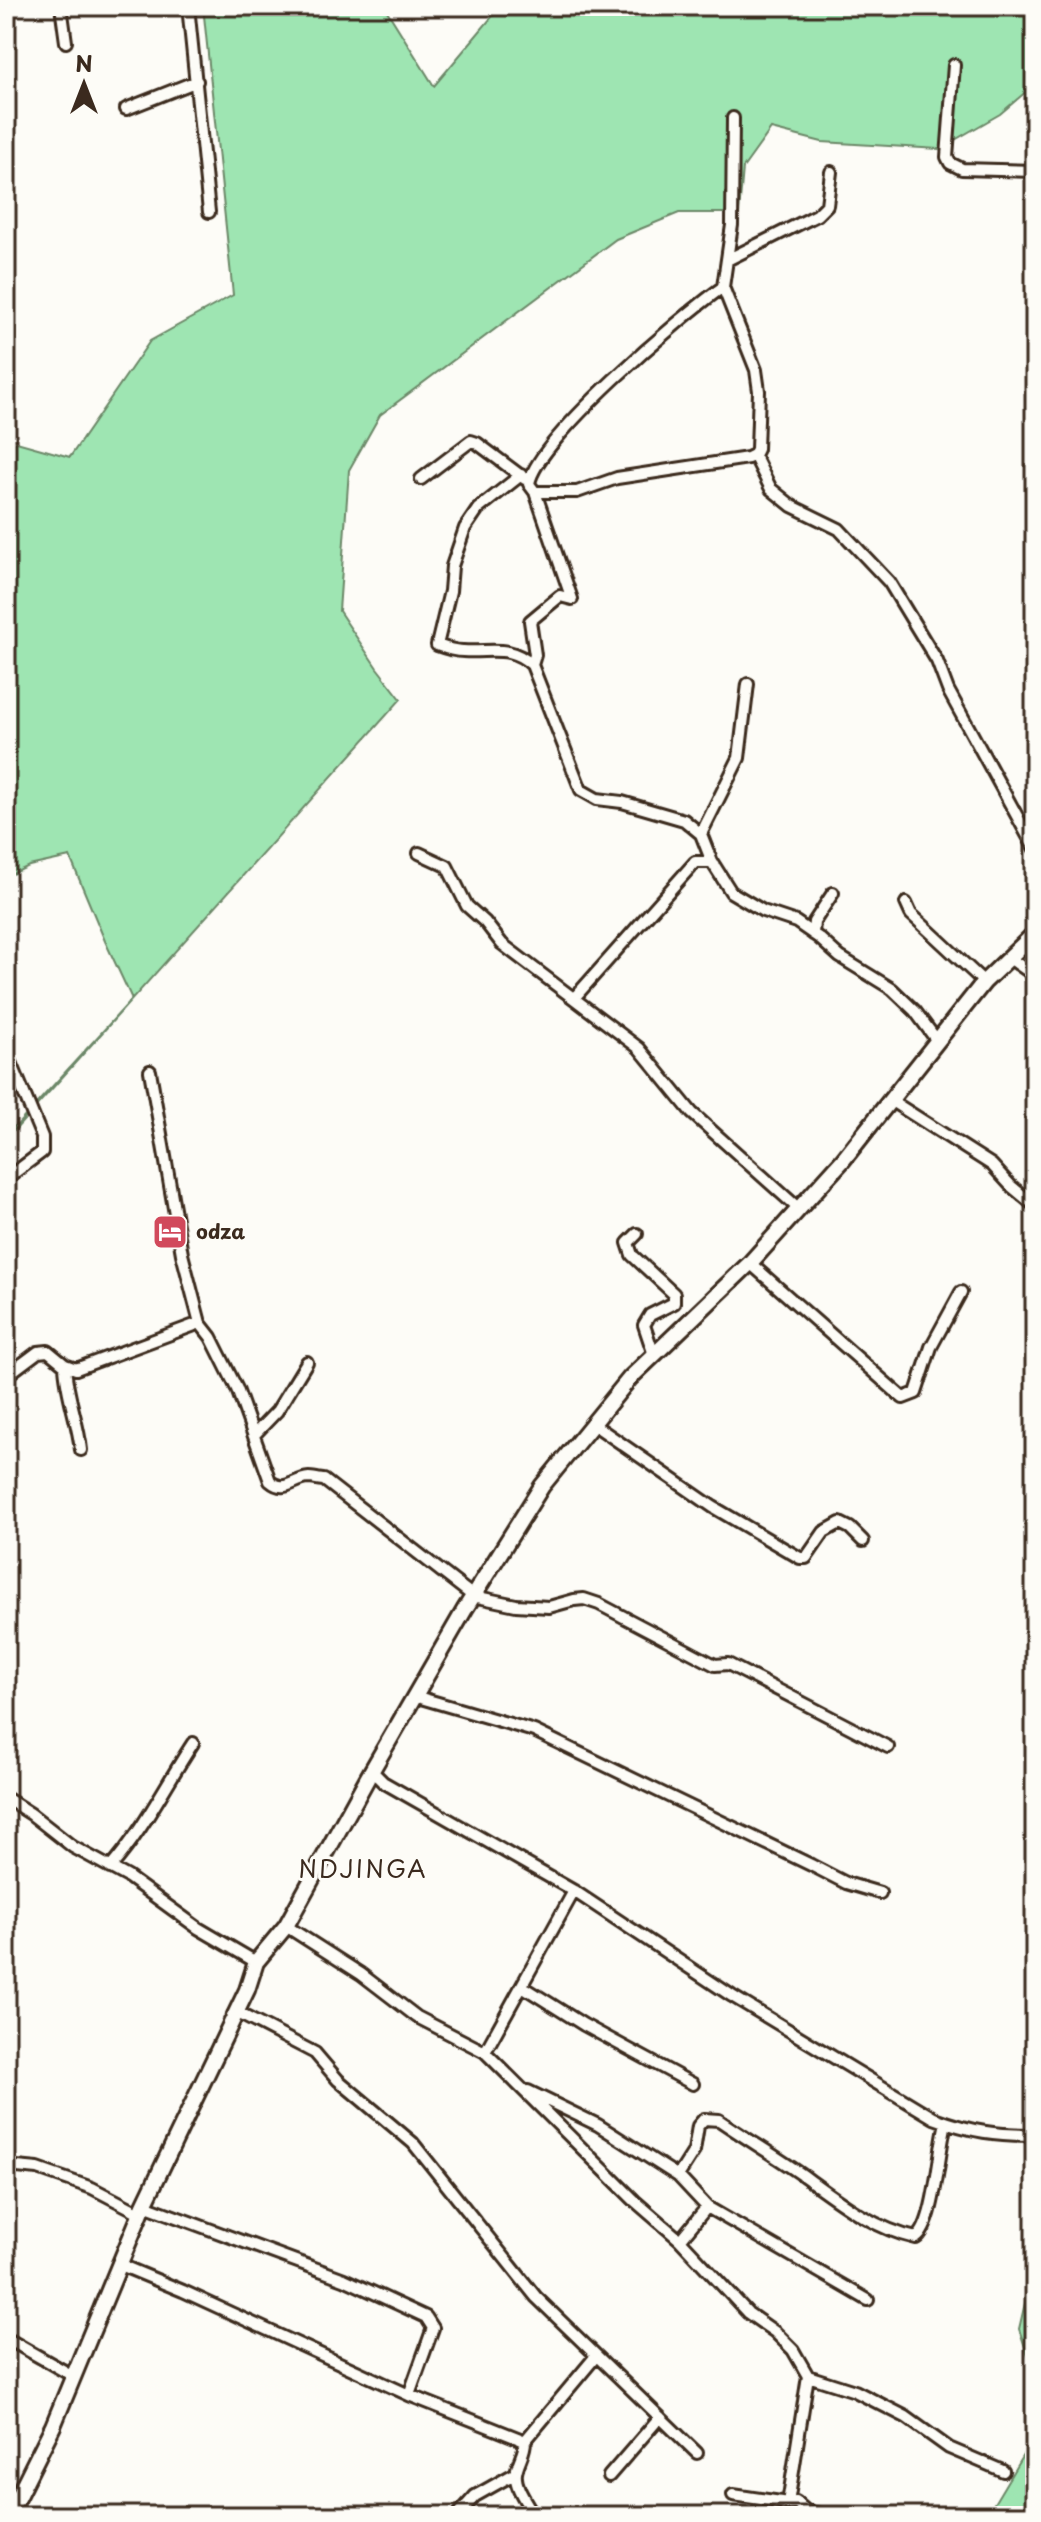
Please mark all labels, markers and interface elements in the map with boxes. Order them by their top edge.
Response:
north arrow [44,44,124,124]
text: N [75,46,93,79]
hotel icon: odza [151,1213,189,1251]
place label: odza [196,1216,245,1246]
district label: NDJINGA [298,1850,428,1886]

